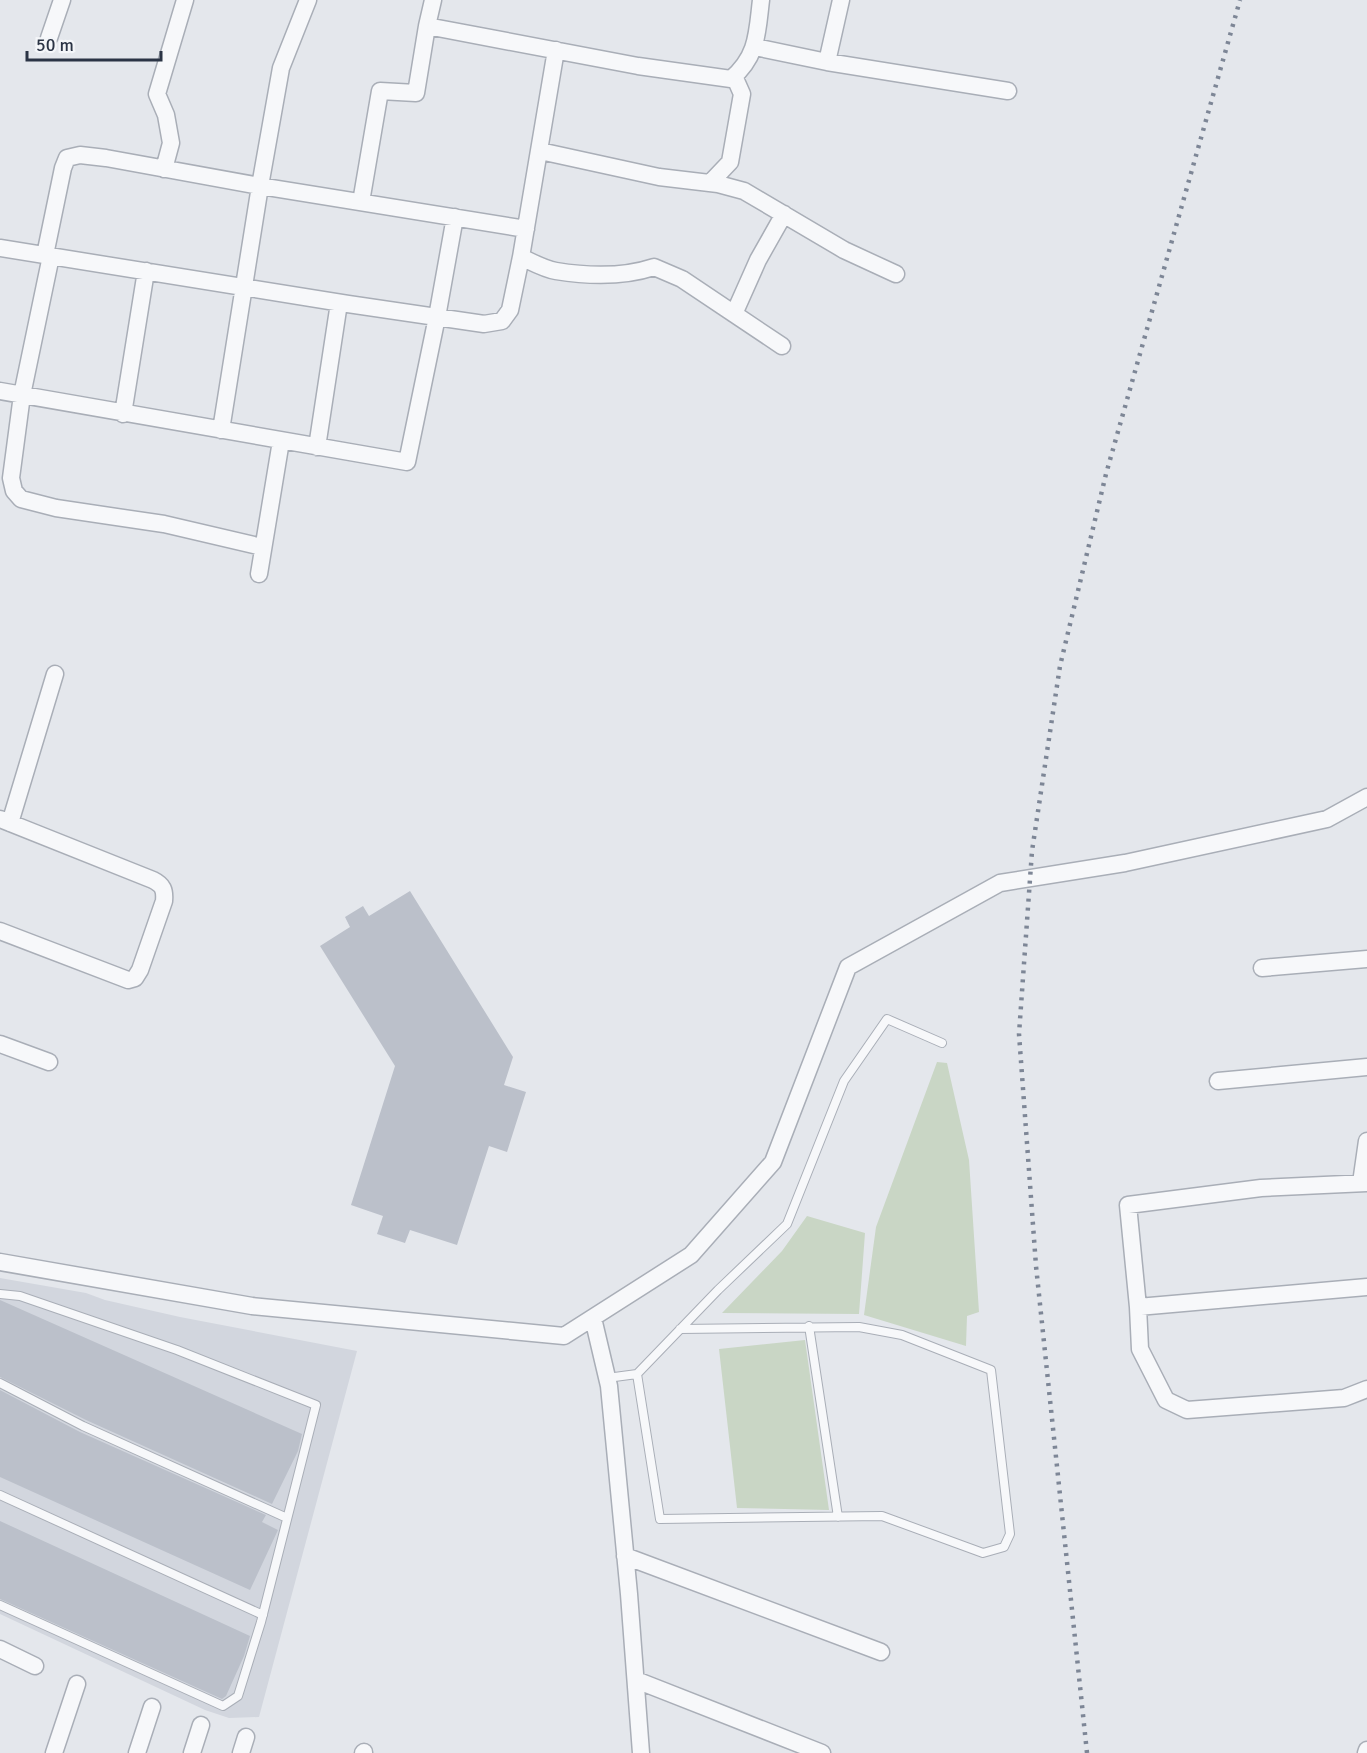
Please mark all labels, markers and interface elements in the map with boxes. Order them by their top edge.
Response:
scale bar [27,24,160,62]
text: 50 m [36,34,74,56]

